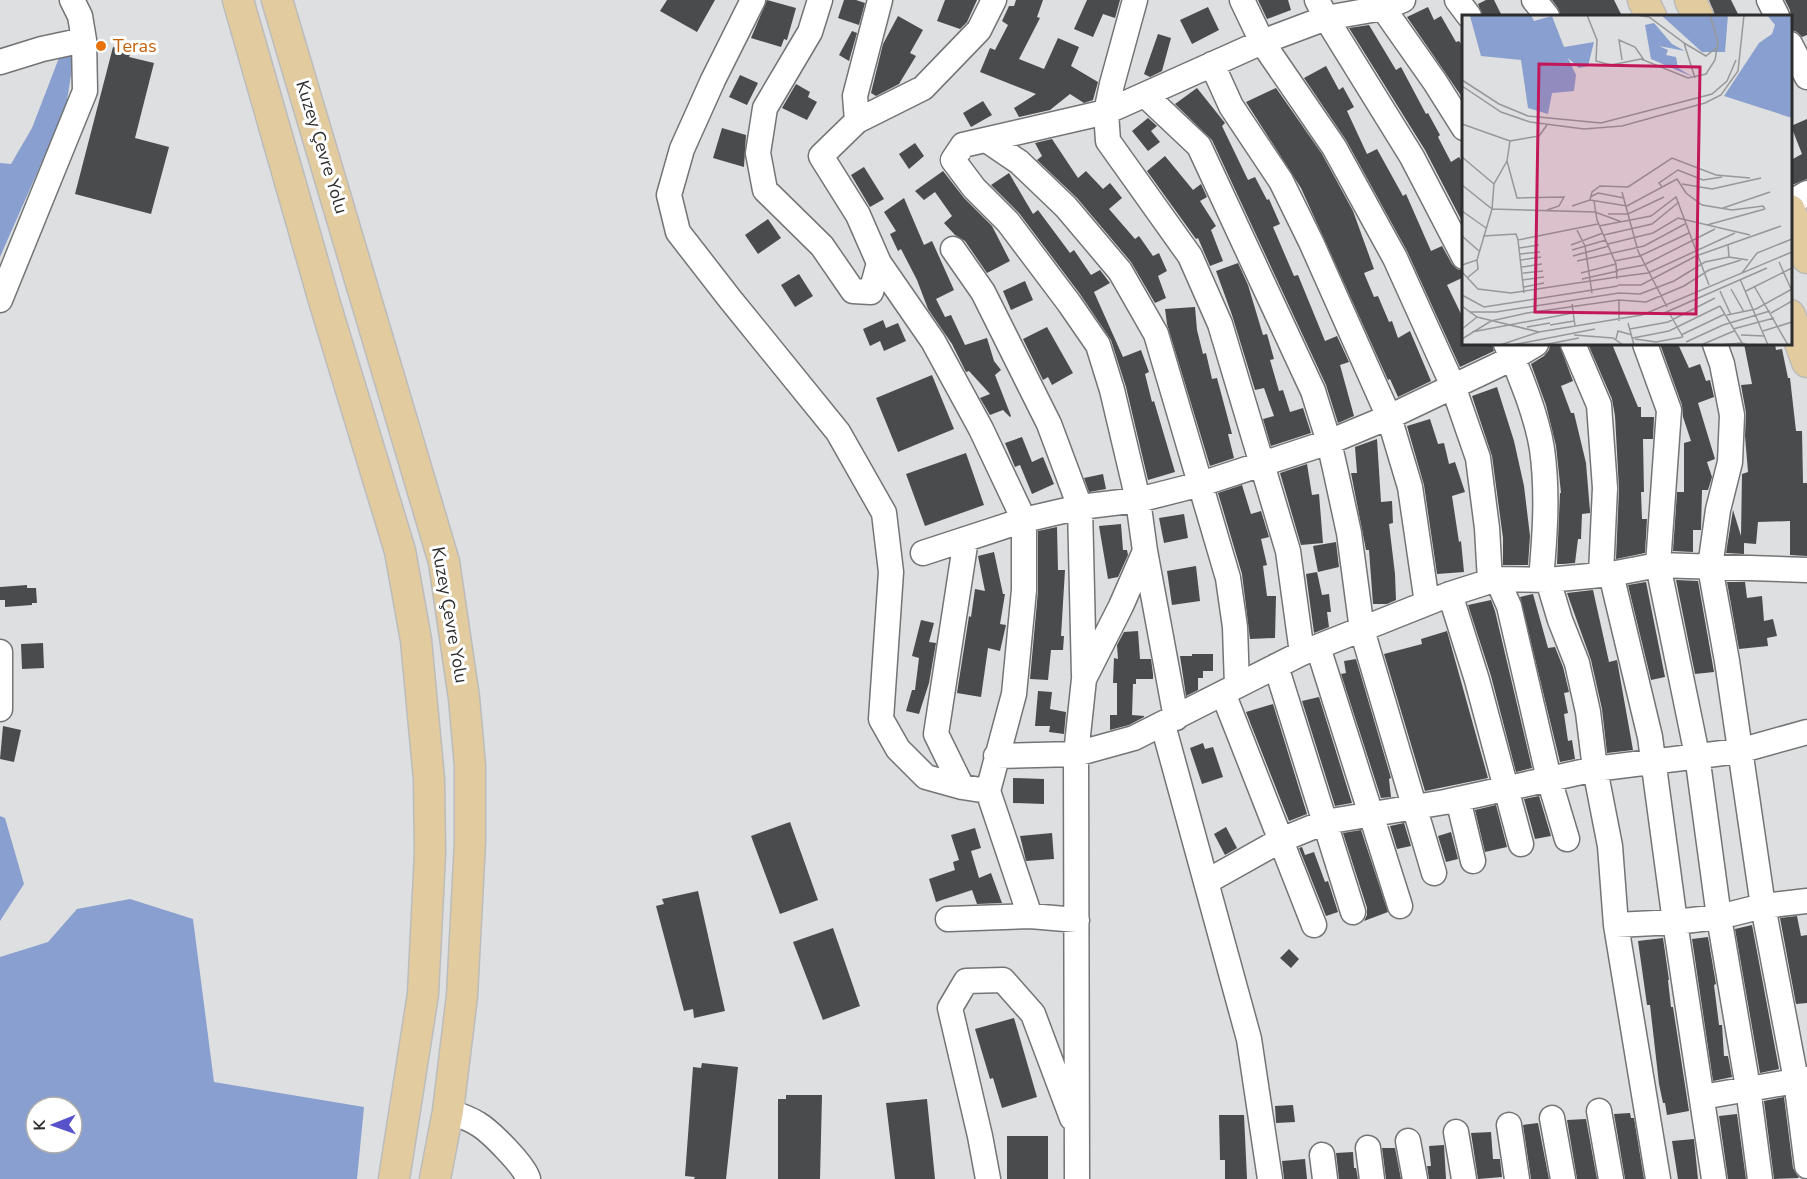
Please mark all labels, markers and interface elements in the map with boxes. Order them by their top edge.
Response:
inset map [1462,15,1792,345]
place label: Teras [113,34,157,58]
marker: Teras [94,39,108,53]
street label: Kuzey Çevre Yolu [290,77,354,217]
street label: Kuzey Çevre Yolu [426,545,474,685]
north arrow [24,1095,84,1155]
text: K [29,1118,51,1131]

